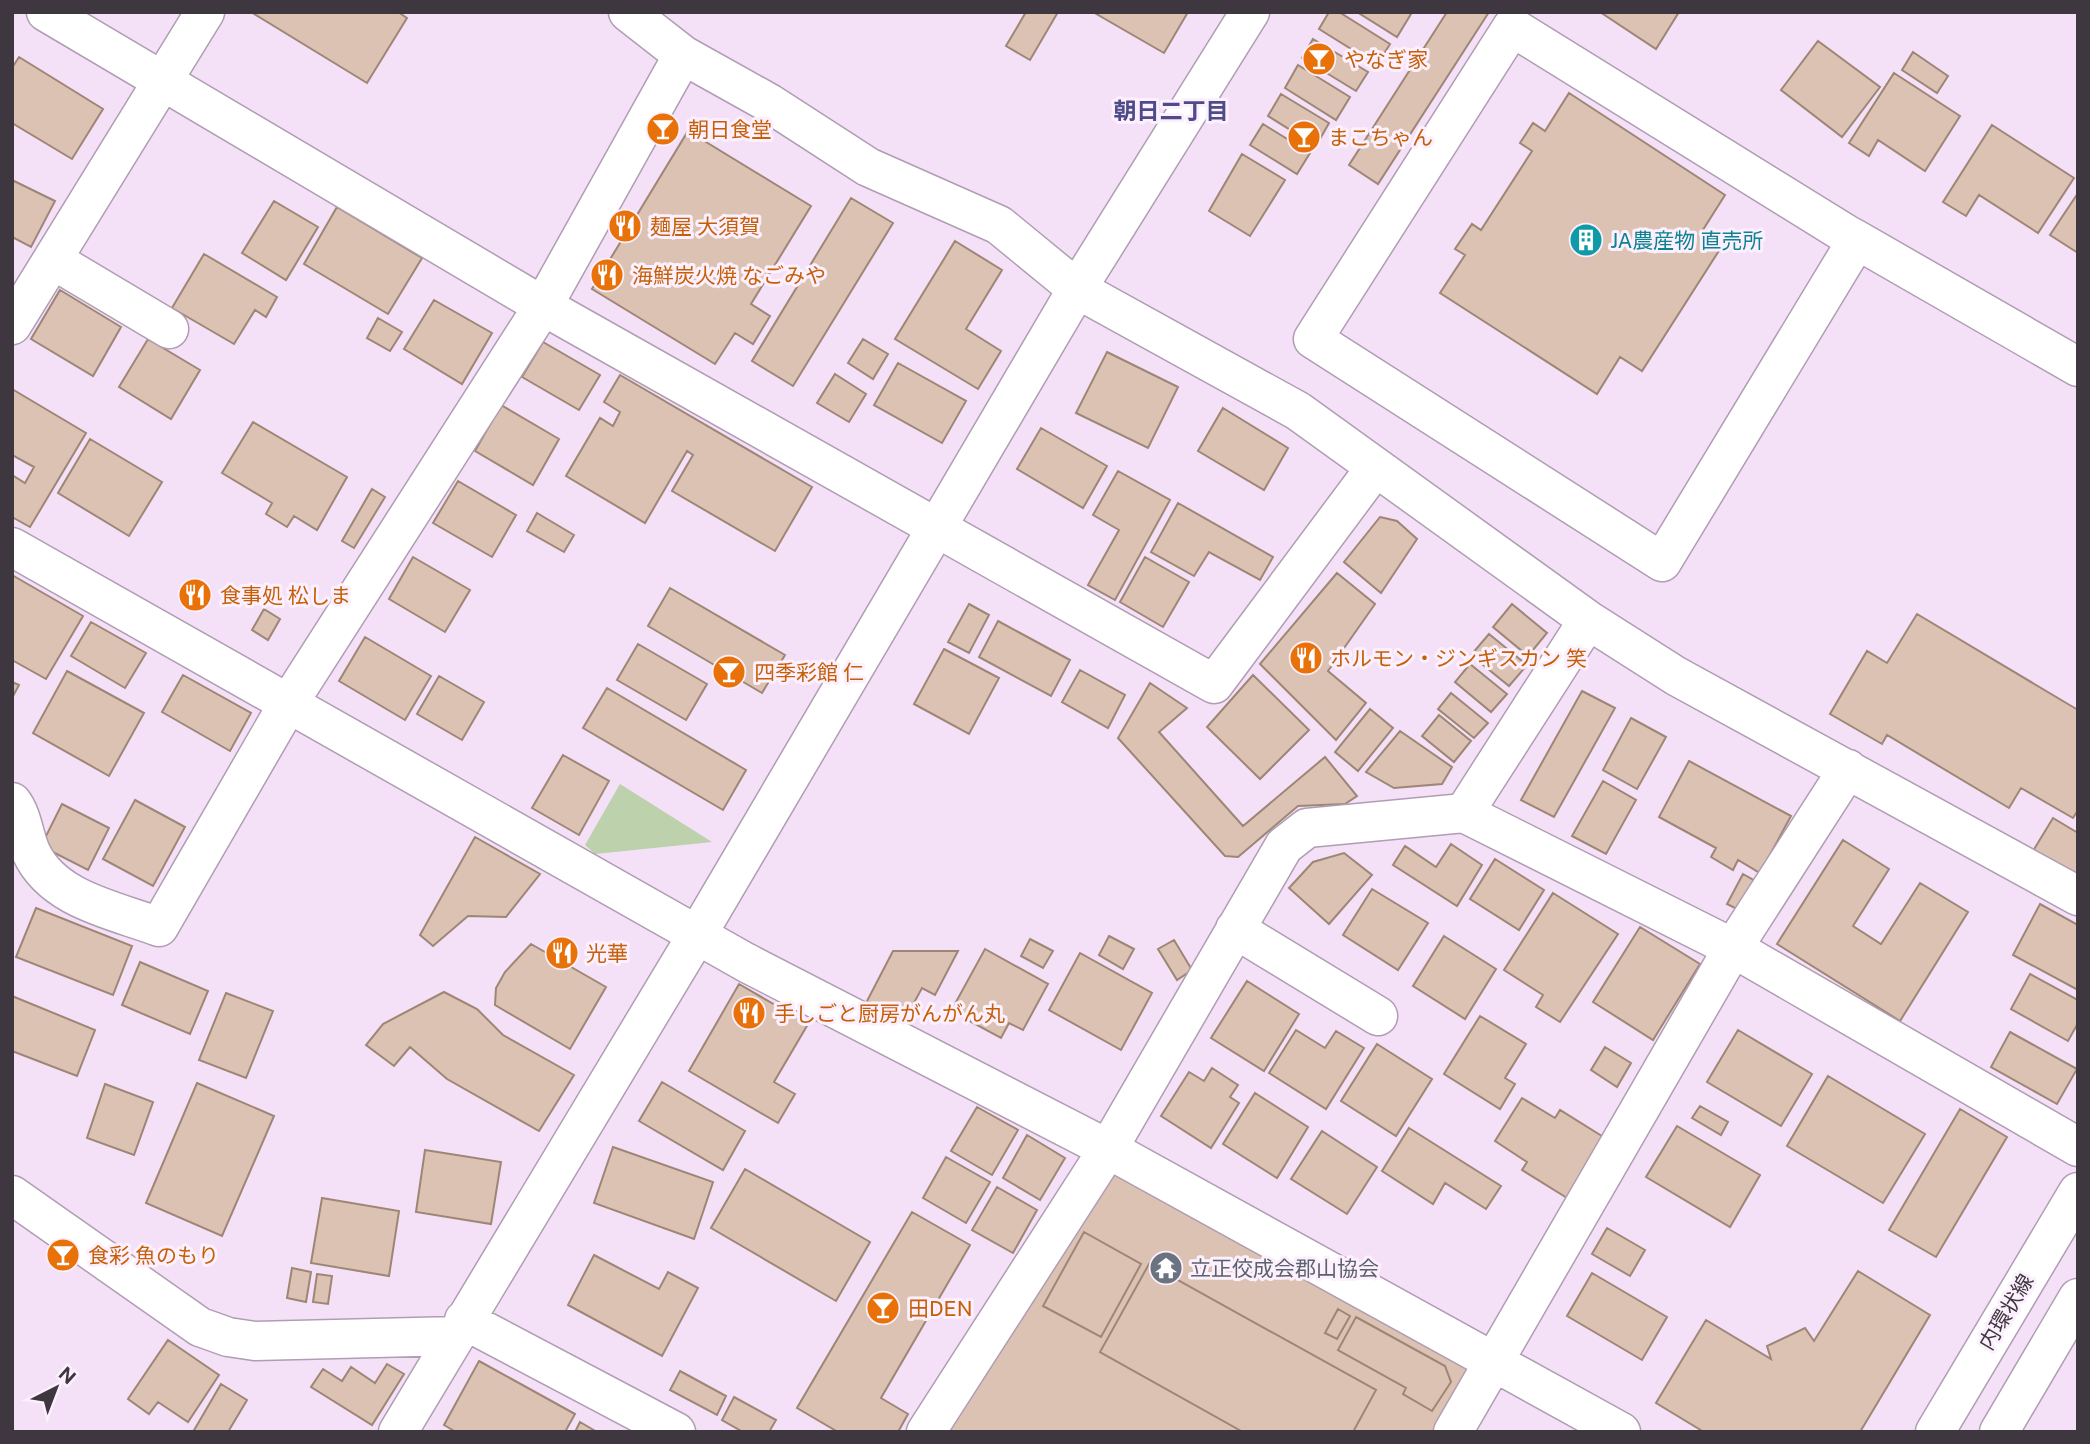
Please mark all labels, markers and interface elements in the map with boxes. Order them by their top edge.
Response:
bar icon: やなぎ家 [1300,40,1338,78]
place label: やなぎ家 [1344,47,1428,72]
district label: 朝日二丁目 [1114,97,1229,124]
bar icon: 朝日食堂 [644,110,682,148]
place label: 朝日食堂 [688,117,772,142]
bar icon: まこちゃん [1285,118,1323,156]
place label: まこちゃん [1328,125,1433,150]
restaurant icon: 麺屋 大須賀 [606,207,644,245]
place label: 麺屋 大須賀 [650,214,760,239]
building icon: JA農産物 直売所 [1567,221,1605,259]
place label: JA農産物 直売所 [1610,228,1763,253]
restaurant icon: 海鮮炭火焼 なごみや [588,256,626,294]
place label: 海鮮炭火焼 なごみや [632,263,826,288]
restaurant icon: 食事処 松しま [176,576,214,614]
place label: 食事処 松しま [220,583,351,608]
restaurant icon: ホルモン・ジンギスカン 笑 [1287,639,1325,677]
place label: ホルモン・ジンギスカン 笑 [1330,646,1587,671]
bar icon: 四季彩館 仁 [710,653,748,691]
place label: 四季彩館 仁 [754,660,864,685]
restaurant icon: 光華 [543,934,581,972]
place label: 光華 [586,941,628,966]
restaurant icon: 手しごと厨房がんがん丸 [730,994,768,1032]
place label: 手しごと厨房がんがん丸 [774,1001,1005,1026]
bar icon: 食彩 魚のもり [44,1236,82,1274]
place label: 食彩 魚のもり [88,1243,219,1268]
temple icon: 立正佼成会郡山協会 [1147,1249,1185,1287]
place label: 立正佼成会郡山協会 [1190,1256,1379,1281]
street label: 内環状線 [1974,1270,2038,1354]
bar icon: 田DEN [864,1289,902,1327]
place label: 田DEN [908,1296,973,1321]
north arrow [21,1353,91,1423]
text: N [54,1362,80,1389]

